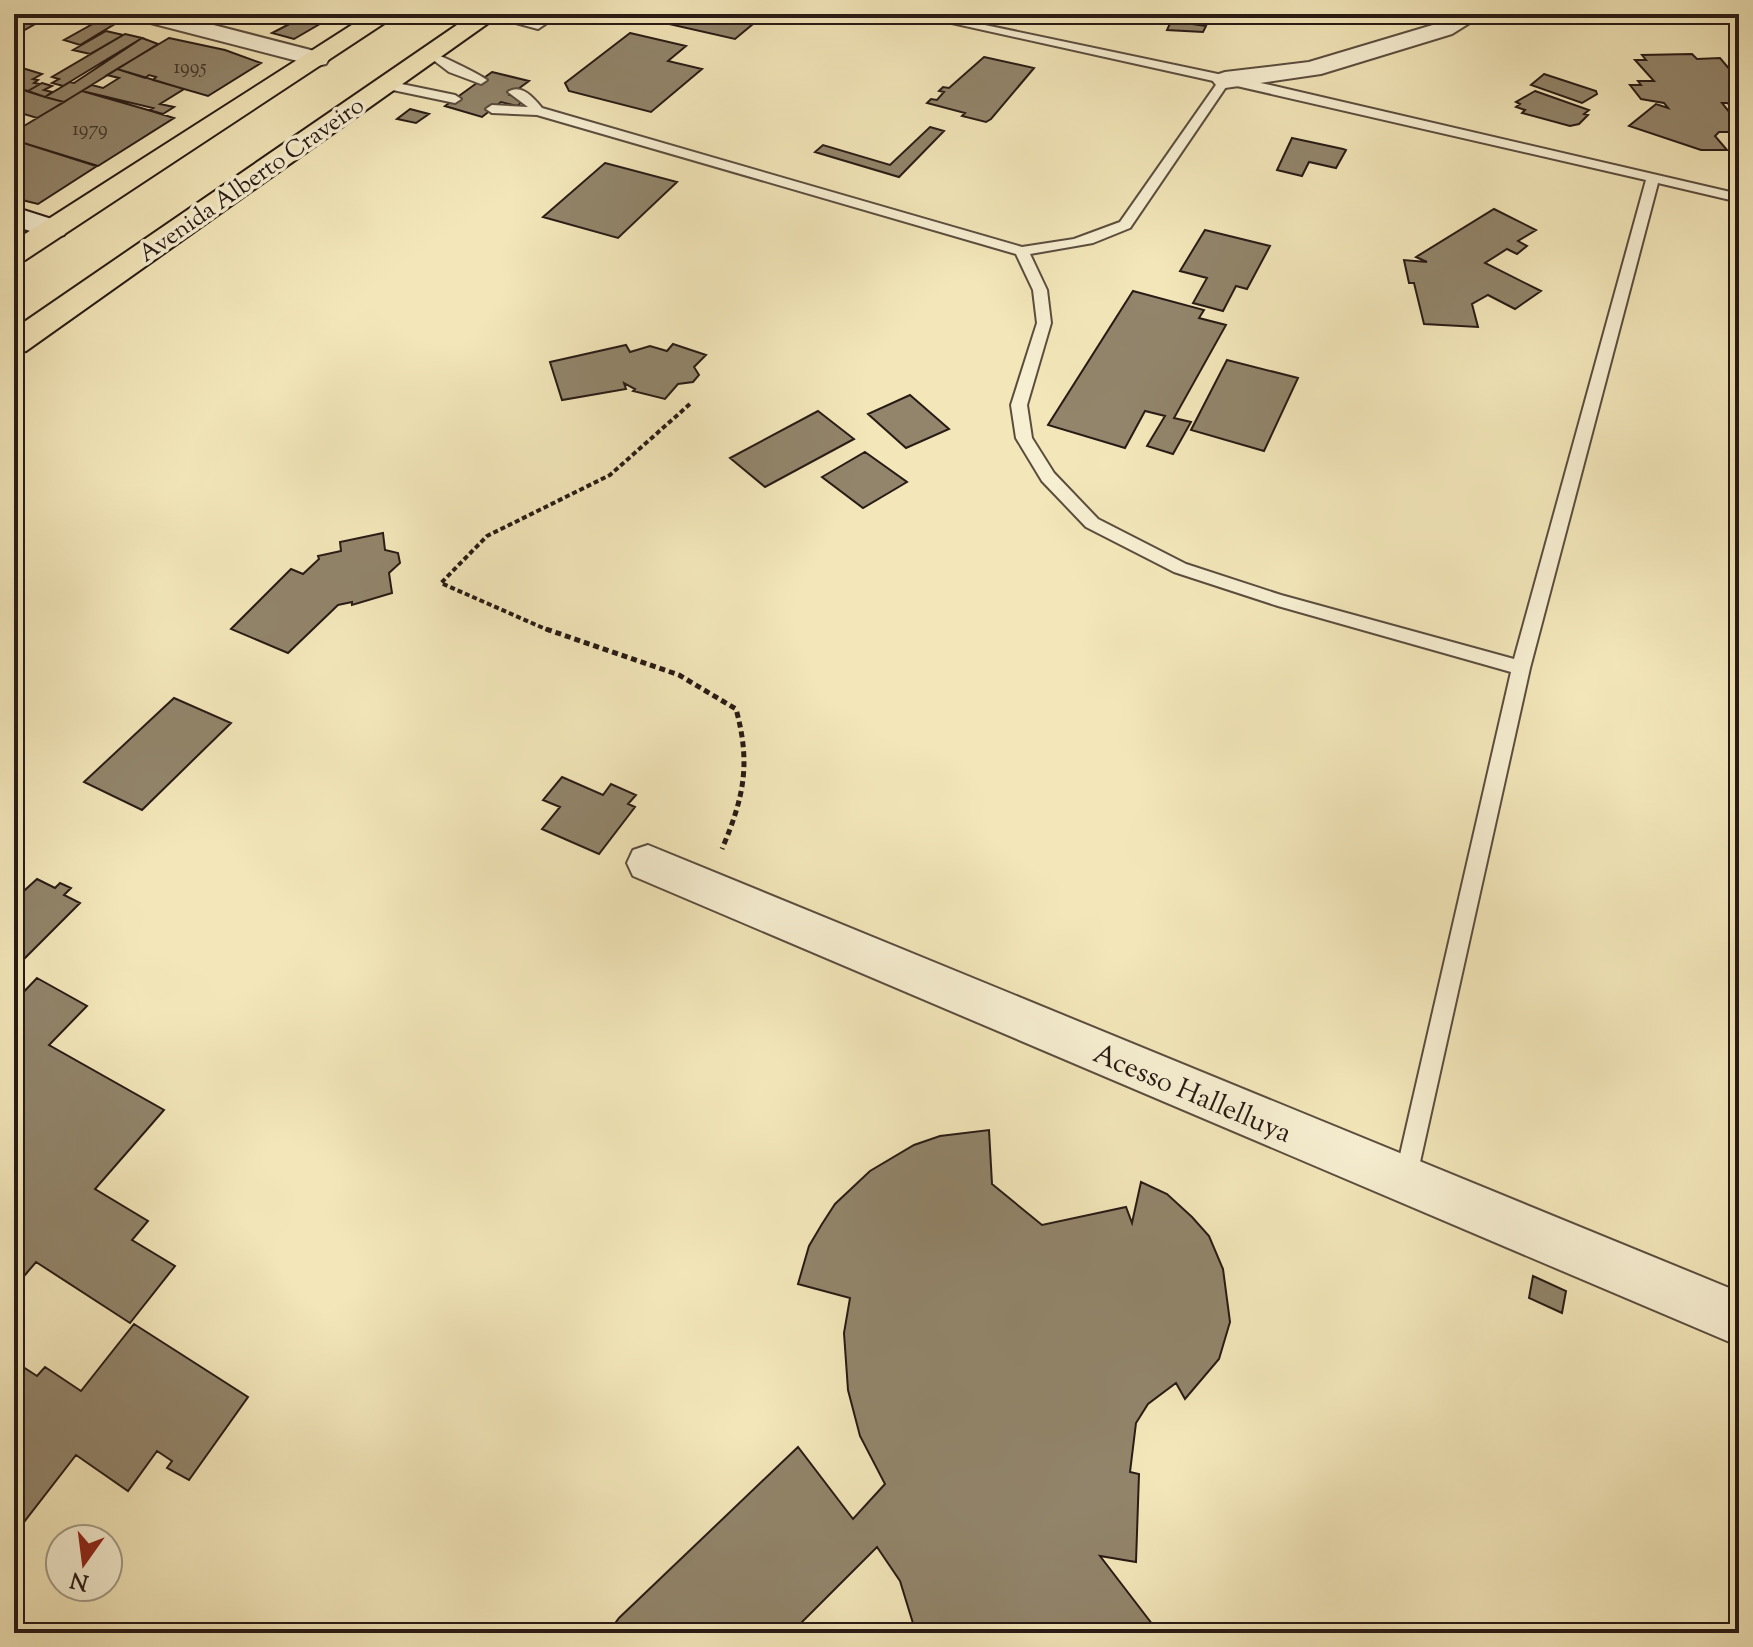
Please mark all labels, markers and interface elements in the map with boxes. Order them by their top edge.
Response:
house number: 1995 [173,54,207,83]
street label: Avenida Alberto Craveiro [132,90,372,272]
house number: 1979 [72,116,108,145]
street label: Acesso Hallelluya [1086,1035,1297,1155]
north arrow [44,1523,124,1603]
text: N [67,1562,92,1597]

